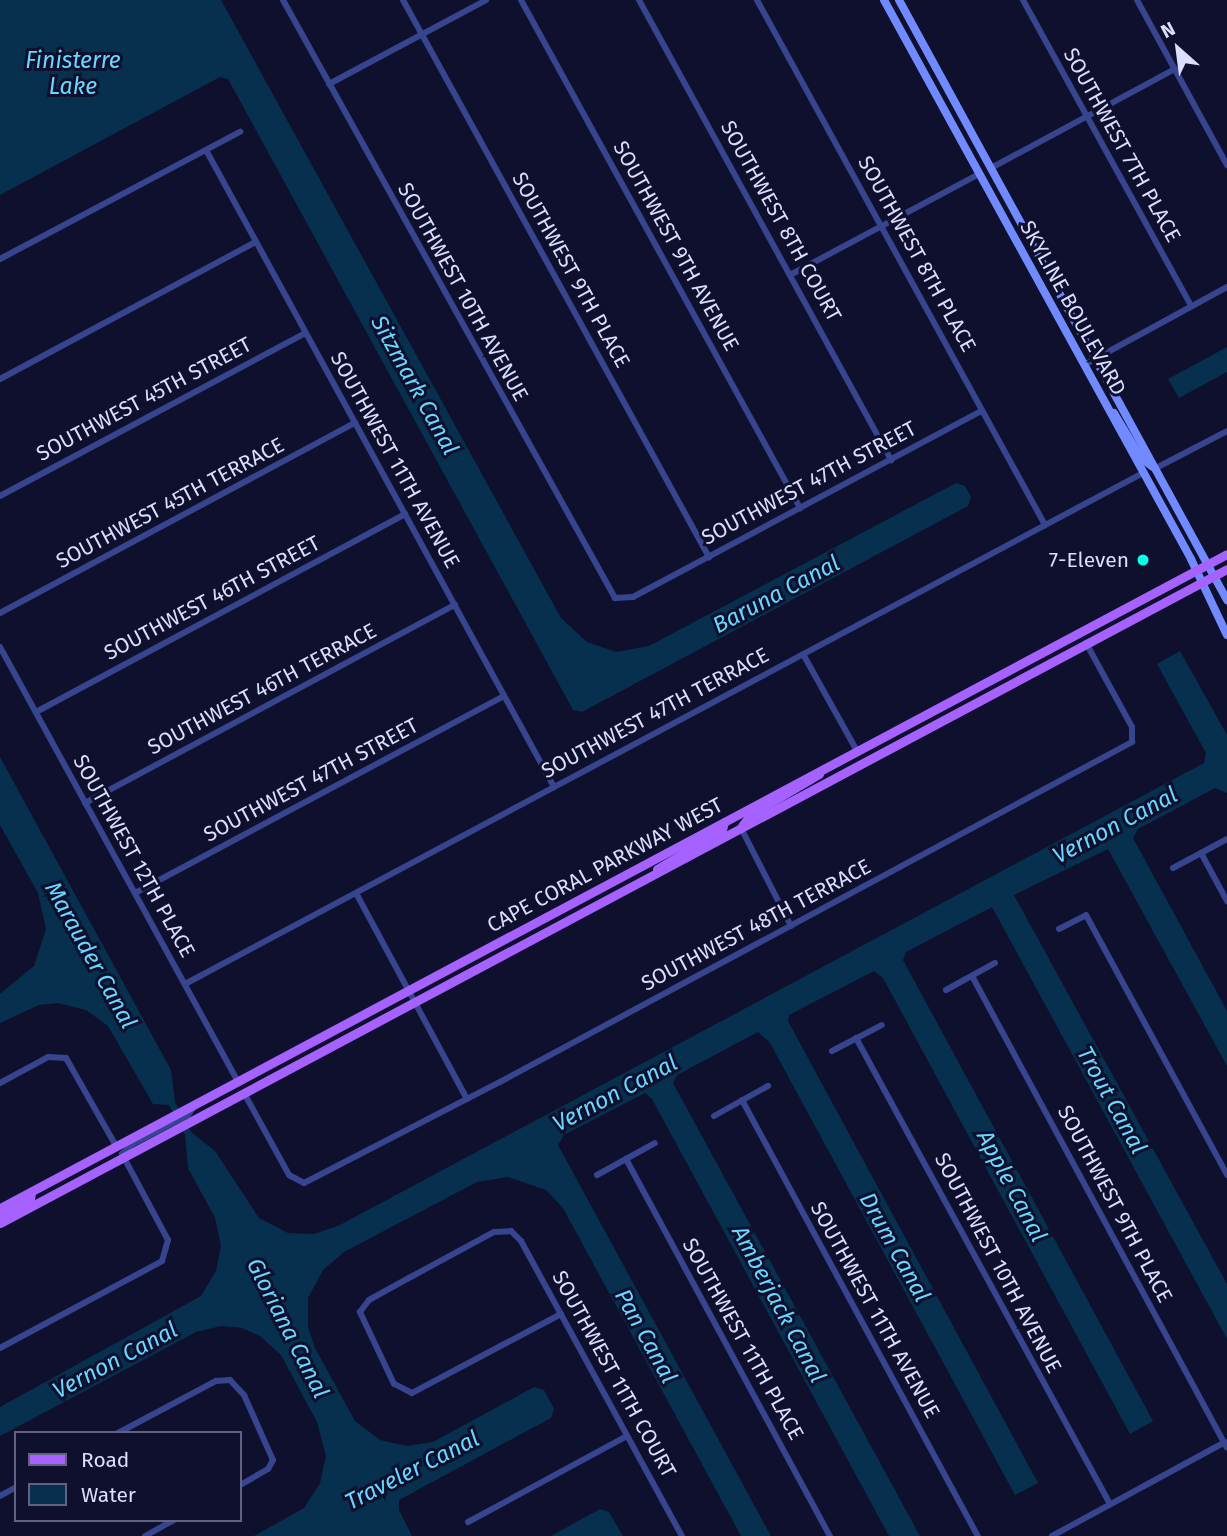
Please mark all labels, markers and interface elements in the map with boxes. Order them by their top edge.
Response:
north arrow [1143,14,1213,84]
text: N [1157,17,1179,43]
street label: SOUTHWEST 7TH PLACE [1058,43,1186,247]
water label: Finisterre Lake [25,46,121,100]
street label: SOUTHWEST 8TH COURT [715,116,847,326]
street label: SOUTHWEST 9TH AVENUE [608,137,744,355]
street label: SOUTHWEST 8TH PLACE [853,152,981,356]
street label: SOUTHWEST 9TH PLACE [507,168,635,372]
street label: SOUTHWEST 10TH AVENUE [392,178,534,406]
street label: SKYLINE BOULEVARD [1015,216,1131,400]
water label: Sitzmark Canal [365,310,465,460]
street label: SOUTHWEST 45TH STREET [32,332,256,466]
street label: SOUTHWEST 11TH AVENUE [325,347,465,573]
street label: SOUTHWEST 47TH STREET [697,416,921,550]
street label: SOUTHWEST 45TH TERRACE [52,432,288,574]
street label: SOUTHWEST 46TH STREET [100,530,324,666]
place label: 7-Eleven [1049,547,1129,573]
water label: Baruna Canal [708,549,844,639]
marker: 7-Eleven [1135,552,1151,568]
street label: SOUTHWEST 46TH TERRACE [143,618,381,760]
street label: SOUTHWEST 47TH TERRACE [537,642,773,784]
street label: SOUTHWEST 47TH STREET [199,713,423,847]
street label: SOUTHWEST 12TH PLACE [68,750,200,962]
water label: Vernon Canal [1048,781,1182,869]
street label: CAPE CORAL PARKWAY WEST [483,792,727,938]
street label: SOUTHWEST 48TH TERRACE [637,854,875,996]
water label: Marauder Canal [39,877,143,1033]
water label: Trout Canal [1071,1042,1153,1158]
water label: Vernon Canal [548,1049,682,1137]
street label: SOUTHWEST 9TH PLACE [1052,1101,1178,1307]
water label: Apple Canal [971,1125,1053,1247]
street label: SOUTHWEST 10TH AVENUE [929,1149,1067,1377]
water label: Drum Canal [854,1188,936,1306]
street label: SOUTHWEST 11TH AVENUE [805,1197,945,1423]
water label: Amberjack Canal [726,1221,832,1387]
street label: SOUTHWEST 11TH PLACE [677,1234,809,1444]
water label: Gloriana Canal [241,1253,335,1403]
street label: SOUTHWEST 11TH COURT [547,1266,681,1482]
water label: Pan Canal [609,1284,683,1388]
water label: Vernon Canal [48,1316,182,1404]
water label: Traveler Canal [340,1424,484,1516]
legend [14,1431,242,1522]
text: Road [81,1447,129,1473]
text: Water [81,1482,136,1508]

